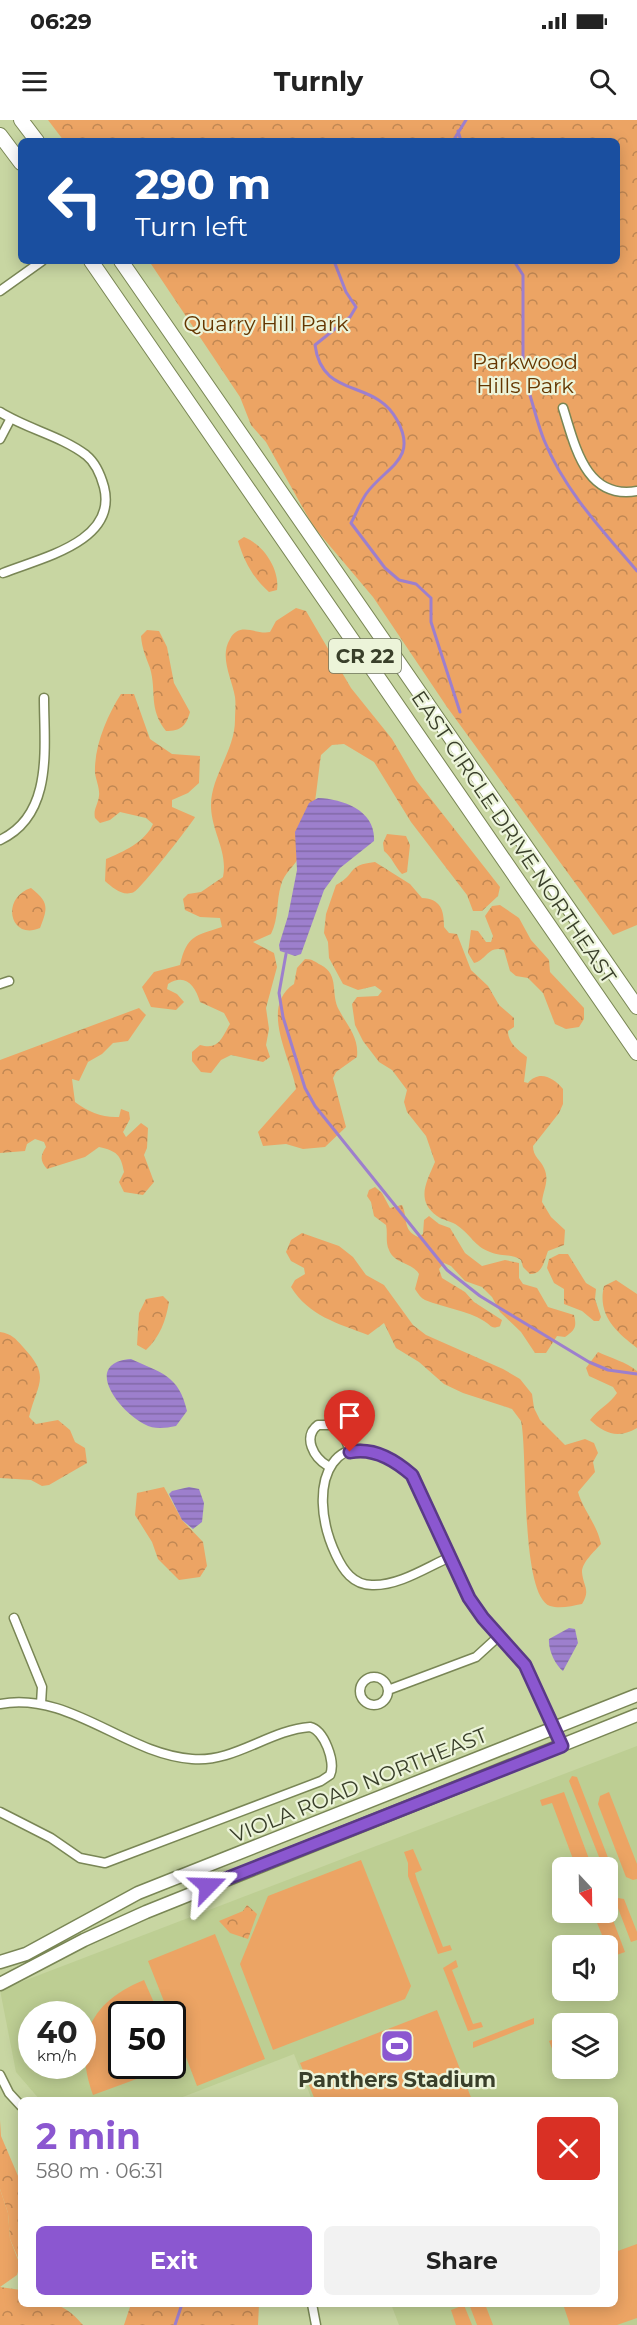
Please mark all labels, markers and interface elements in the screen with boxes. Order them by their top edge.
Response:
text: 06:29 [30,8,92,35]
icon: menu [18,65,51,98]
text: Turnly [274,65,363,98]
icon: search [586,65,619,98]
text: 290 m [135,158,271,210]
icon: left [36,162,114,240]
text: Turn left [135,210,248,243]
park label: Quarry Hill Park [183,311,349,336]
park label: Parkwood Hills Park [472,349,578,398]
road number: CR 22 [329,639,401,673]
street label: EAST CIRCLE DRIVE NORTHEAST [406,686,622,988]
pin [324,1390,375,1452]
icon: arrive [333,1399,366,1432]
street label: VIOLA ROAD NORTHEAST [227,1722,491,1848]
position arrow [176,1854,240,1918]
north arrow [552,1857,618,1923]
map controls [552,1857,618,2079]
button: sound [552,1935,618,2001]
speed limit sign: 50 [108,2001,186,2079]
button: layers [552,2013,618,2079]
text: 40 [36,2014,78,2051]
sports icon: Panthers Stadium [379,2028,415,2064]
text: km/h [37,2046,77,2065]
place label: Panthers Stadium [298,2067,496,2092]
text: 2 min [36,2114,141,2158]
button: close [537,2117,600,2180]
text: 580 m · 06:31 [36,2159,163,2183]
button: Exit [36,2226,312,2295]
button: Share [324,2226,600,2295]

